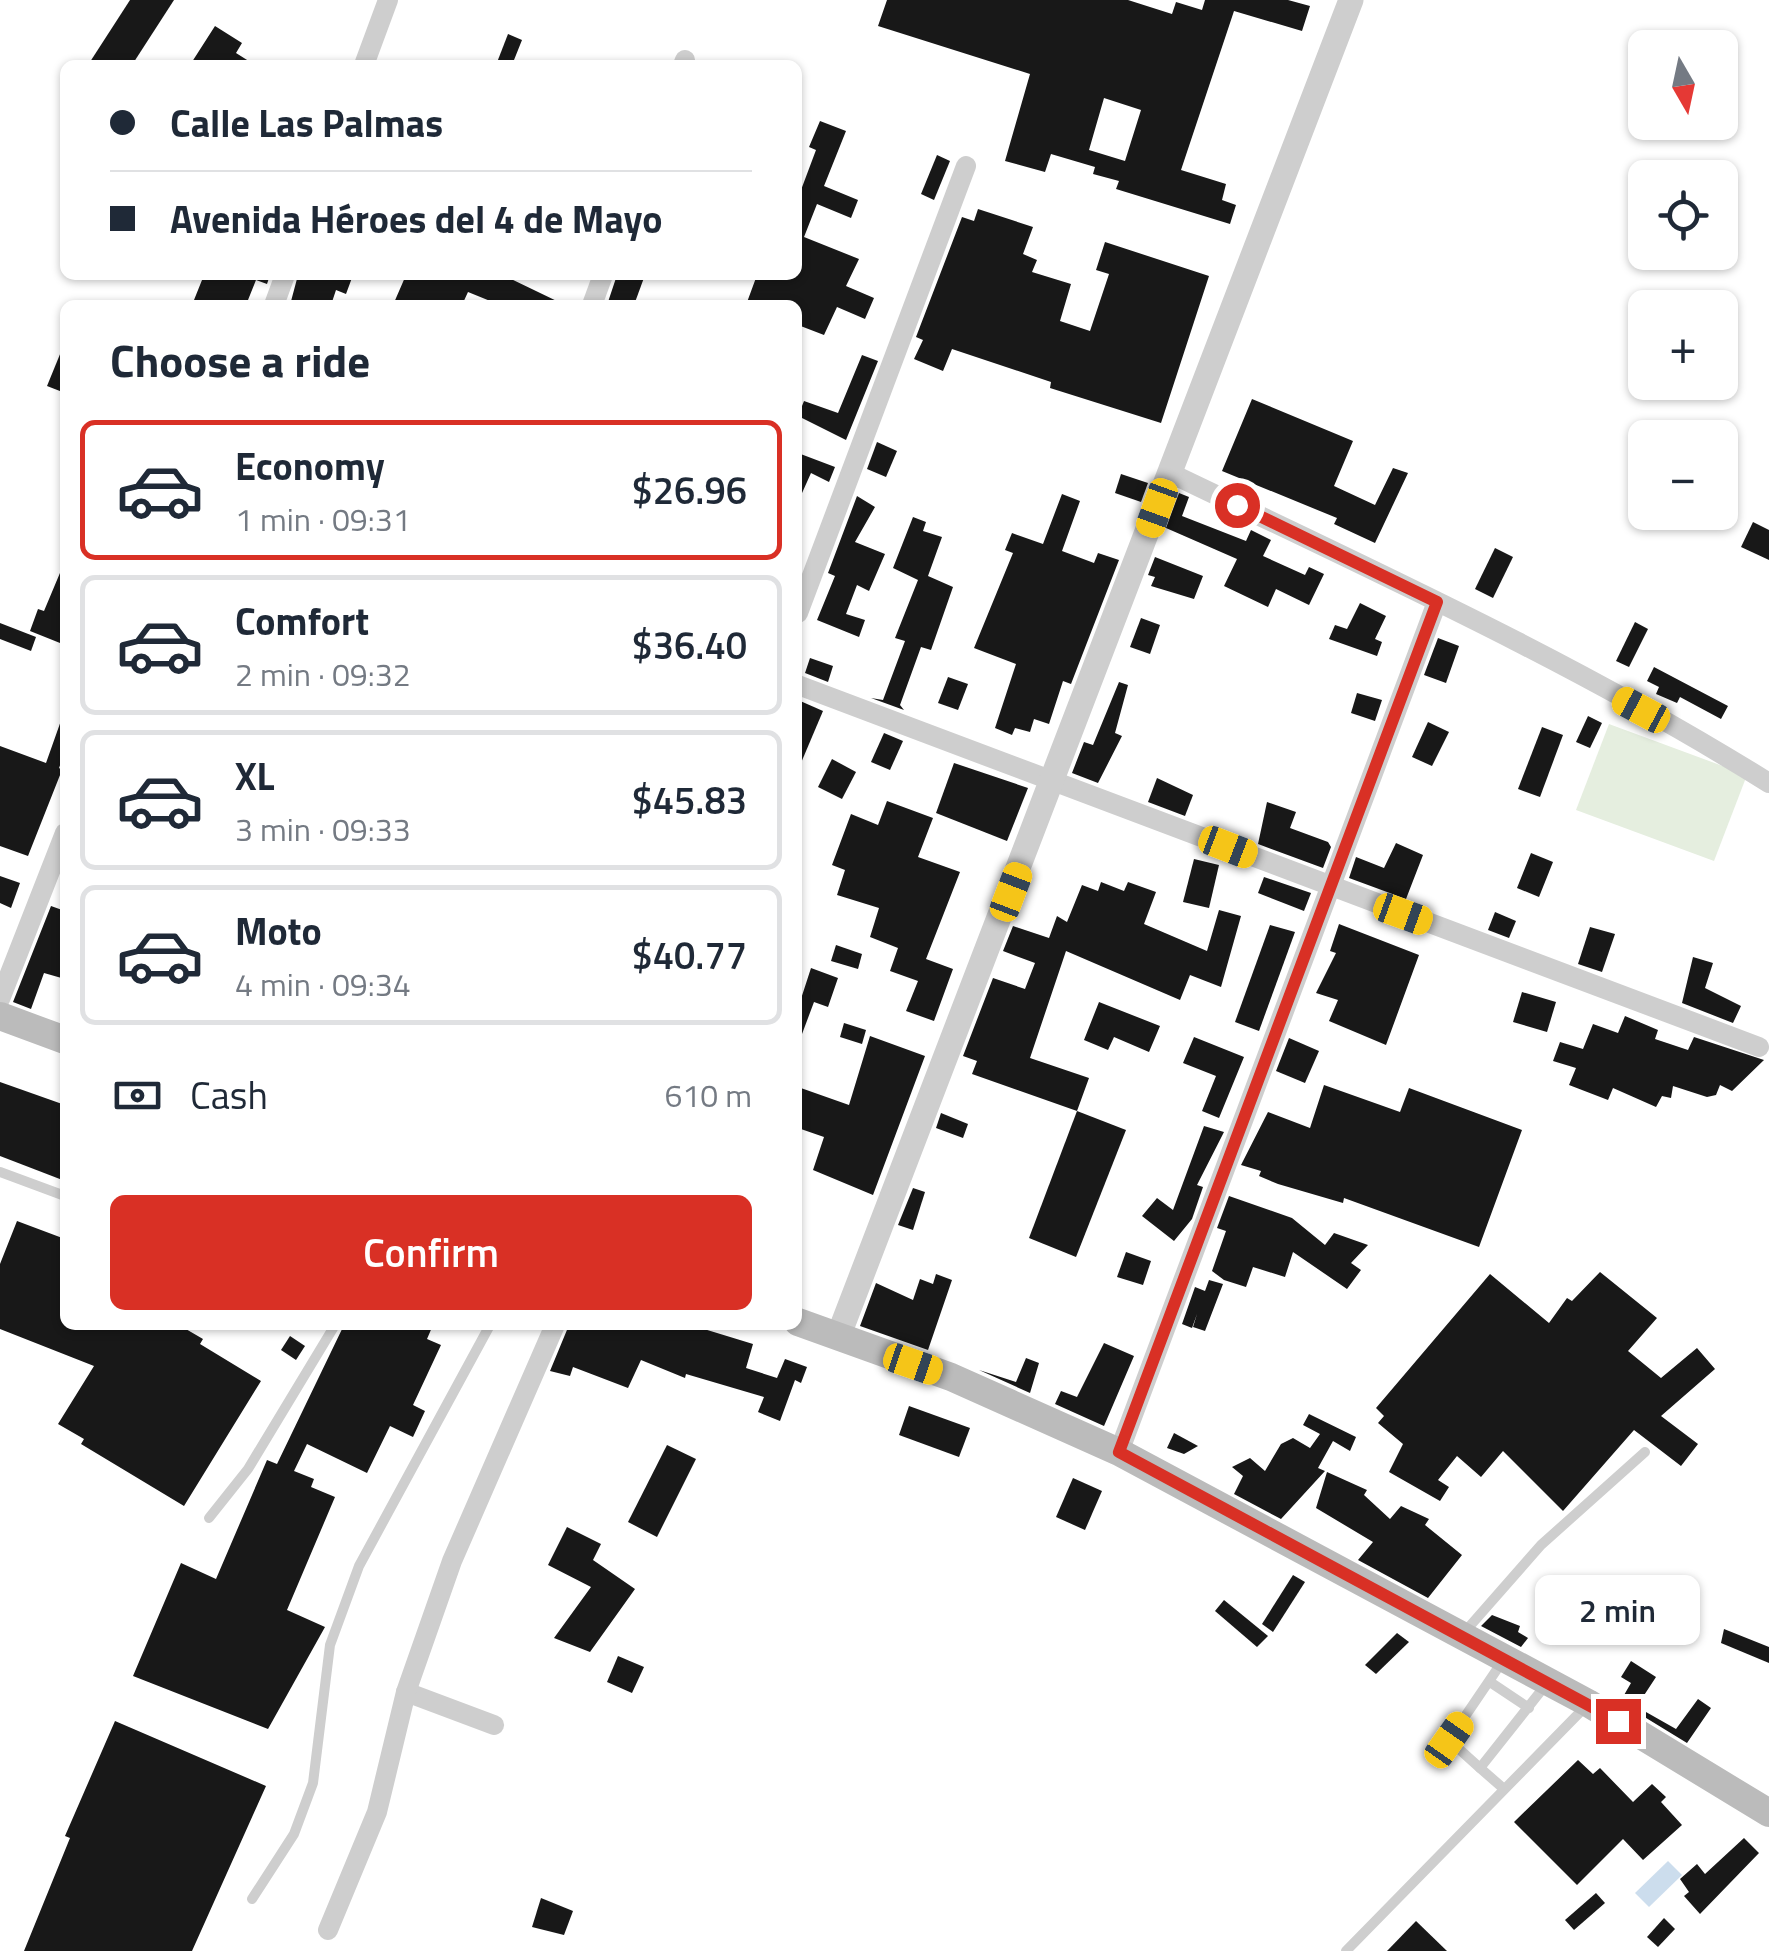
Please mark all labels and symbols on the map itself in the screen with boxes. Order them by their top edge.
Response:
north arrow [1628,30,1738,140]
car [1133,475,1181,541]
route start [1215,483,1260,528]
car [1607,683,1675,737]
car [1195,822,1261,872]
car [986,859,1036,925]
car [1370,890,1436,938]
car [880,1340,946,1388]
callout: 2 min [1536,1576,1700,1646]
route end [1596,1699,1641,1744]
car [1420,1707,1478,1773]

